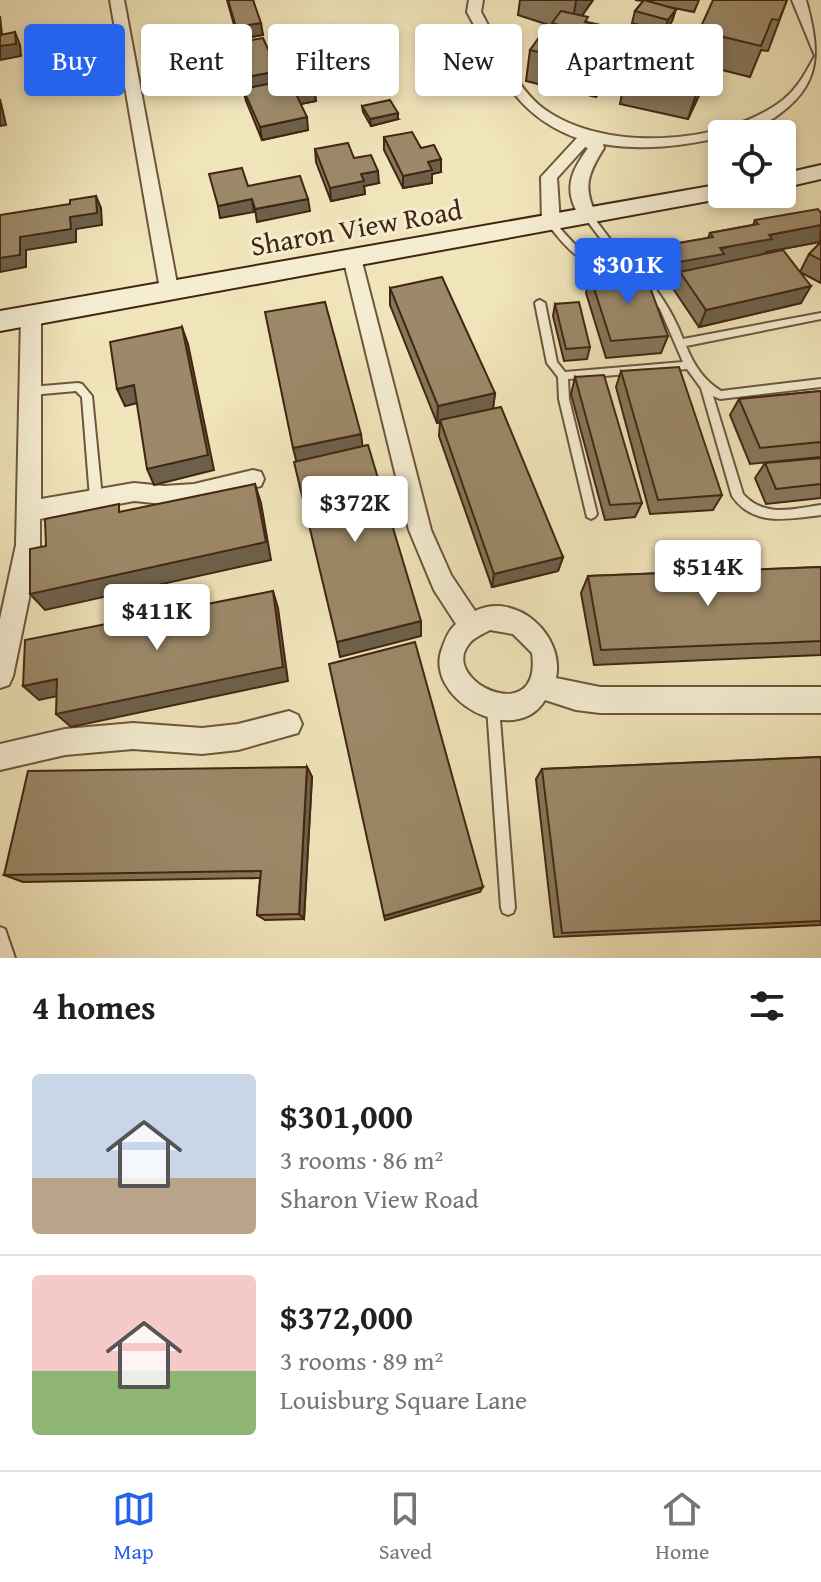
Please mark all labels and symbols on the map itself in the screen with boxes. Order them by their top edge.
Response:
street label: Sharon View Road [247,188,465,266]
pin: $301K [572,238,684,306]
pin: $372K [299,476,411,544]
pin: $514K [652,540,764,608]
pin: $411K [101,584,213,652]

